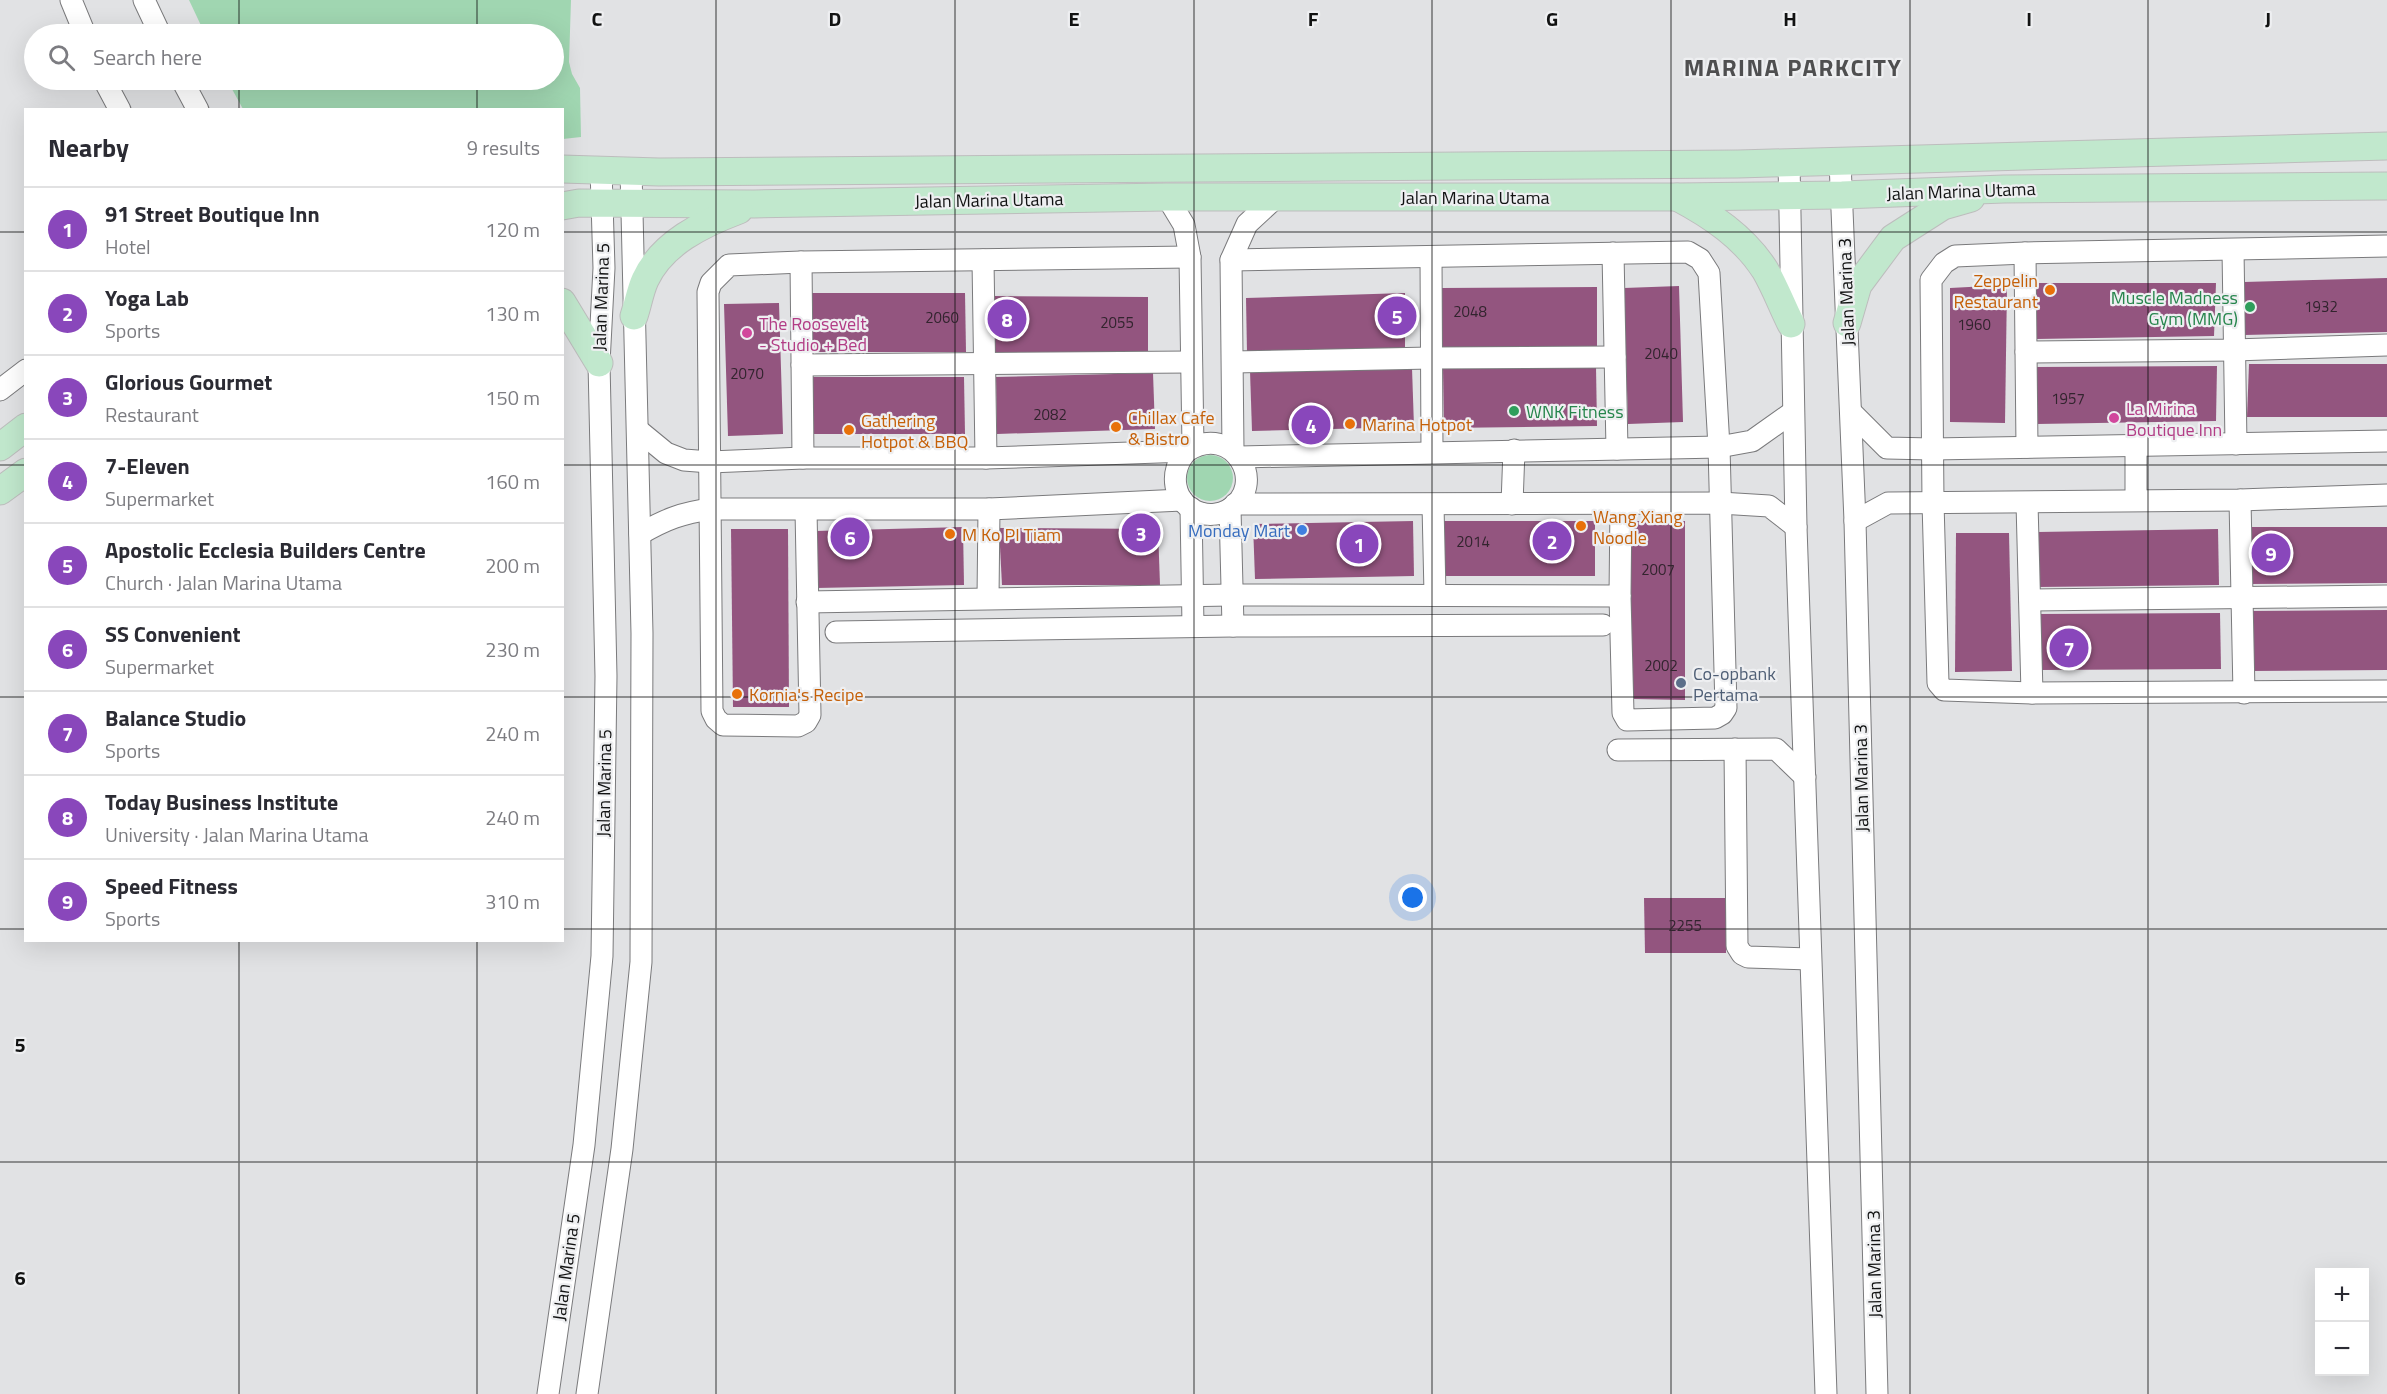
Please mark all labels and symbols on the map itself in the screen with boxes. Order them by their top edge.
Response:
text: C [592,3,603,34]
text: D [829,3,841,34]
text: E [1068,3,1080,34]
text: F [1308,3,1319,34]
text: G [1546,3,1558,34]
text: H [1783,3,1797,34]
text: I [2026,3,2032,34]
text: J [2265,3,2271,34]
district label: MARINA PARKCITY [1684,49,1902,85]
street label: Jalan Marina Utama [1886,175,2036,207]
street label: Jalan Marina Utama [1401,184,1549,211]
street label: Jalan Marina Utama [914,185,1064,215]
street label: Jalan Marina 3 [1831,238,1861,346]
street label: Jalan Marina 5 [586,243,616,351]
place label: Zeppelin Restaurant [1954,267,2039,315]
marker: Zeppelin Restaurant [2043,283,2057,297]
place label: Muscle Madness Gym (MMG) [2111,284,2238,332]
pin: 5 [1378,294,1416,338]
house number: 1932 [2304,295,2338,318]
pin: 8 [988,296,1026,342]
house number: 2048 [1453,300,1487,323]
marker: Muscle Madness Gym (MMG) [2243,300,2257,314]
house number: 2060 [925,306,959,329]
place label: The Roosevelt - Studio + Bed [759,310,867,358]
house number: 2055 [1100,311,1134,334]
house number: 1960 [1957,313,1991,336]
marker: The Roosevelt - Studio + Bed [740,326,754,340]
house number: 2040 [1644,342,1678,365]
house number: 2070 [730,362,764,385]
house number: 1957 [2051,387,2085,410]
place label: La Mirina Boutique Inn [2126,395,2222,443]
place label: WNK Fitness [1526,398,1624,425]
pin: 4 [1292,402,1330,448]
house number: 2082 [1033,403,1067,426]
place label: Chillax Cafe & Bistro [1128,404,1215,452]
marker: WNK Fitness [1507,404,1521,418]
place label: Gathering Hotpot & BBQ [861,407,968,455]
place label: Marina Hotpot [1362,411,1473,438]
marker: La Mirina Boutique Inn [2107,411,2121,425]
marker: Marina Hotpot [1343,417,1357,431]
marker: Chillax Cafe & Bistro [1109,420,1123,434]
marker: Gathering Hotpot & BBQ [842,423,856,437]
place label: Wang Xiang Noodle [1593,503,1683,551]
pin: 3 [1122,510,1160,556]
pin: 6 [830,514,870,560]
place label: Monday Mart [1188,517,1291,544]
pin: 2 [1532,518,1572,564]
marker: Wang Xiang Noodle [1574,519,1588,533]
place label: M Ko PI Tiam [962,521,1061,548]
pin: 1 [1340,522,1378,566]
marker: Monday Mart [1295,523,1309,537]
marker: M Ko PI Tiam [943,527,957,541]
house number: 2014 [1456,530,1490,553]
pin: 9 [2252,530,2290,576]
house number: 2007 [1641,558,1675,581]
pin: 7 [2050,626,2088,670]
house number: 2002 [1644,654,1678,677]
place label: Co-opbank Pertama [1693,660,1776,708]
marker: Co-opbank Pertama [1674,676,1688,690]
place label: Kornia's Recipe [749,681,864,708]
marker: Kornia's Recipe [730,687,744,701]
street label: Jalan Marina 3 [1847,724,1875,832]
street label: Jalan Marina 5 [590,729,618,837]
your location [1398,883,1427,912]
house number: 2255 [1668,914,1702,937]
text: 5 [14,1029,26,1060]
street label: Jalan Marina 3 [1860,1210,1888,1318]
street label: Jalan Marina 5 [545,1212,587,1322]
text: 6 [14,1262,26,1293]

